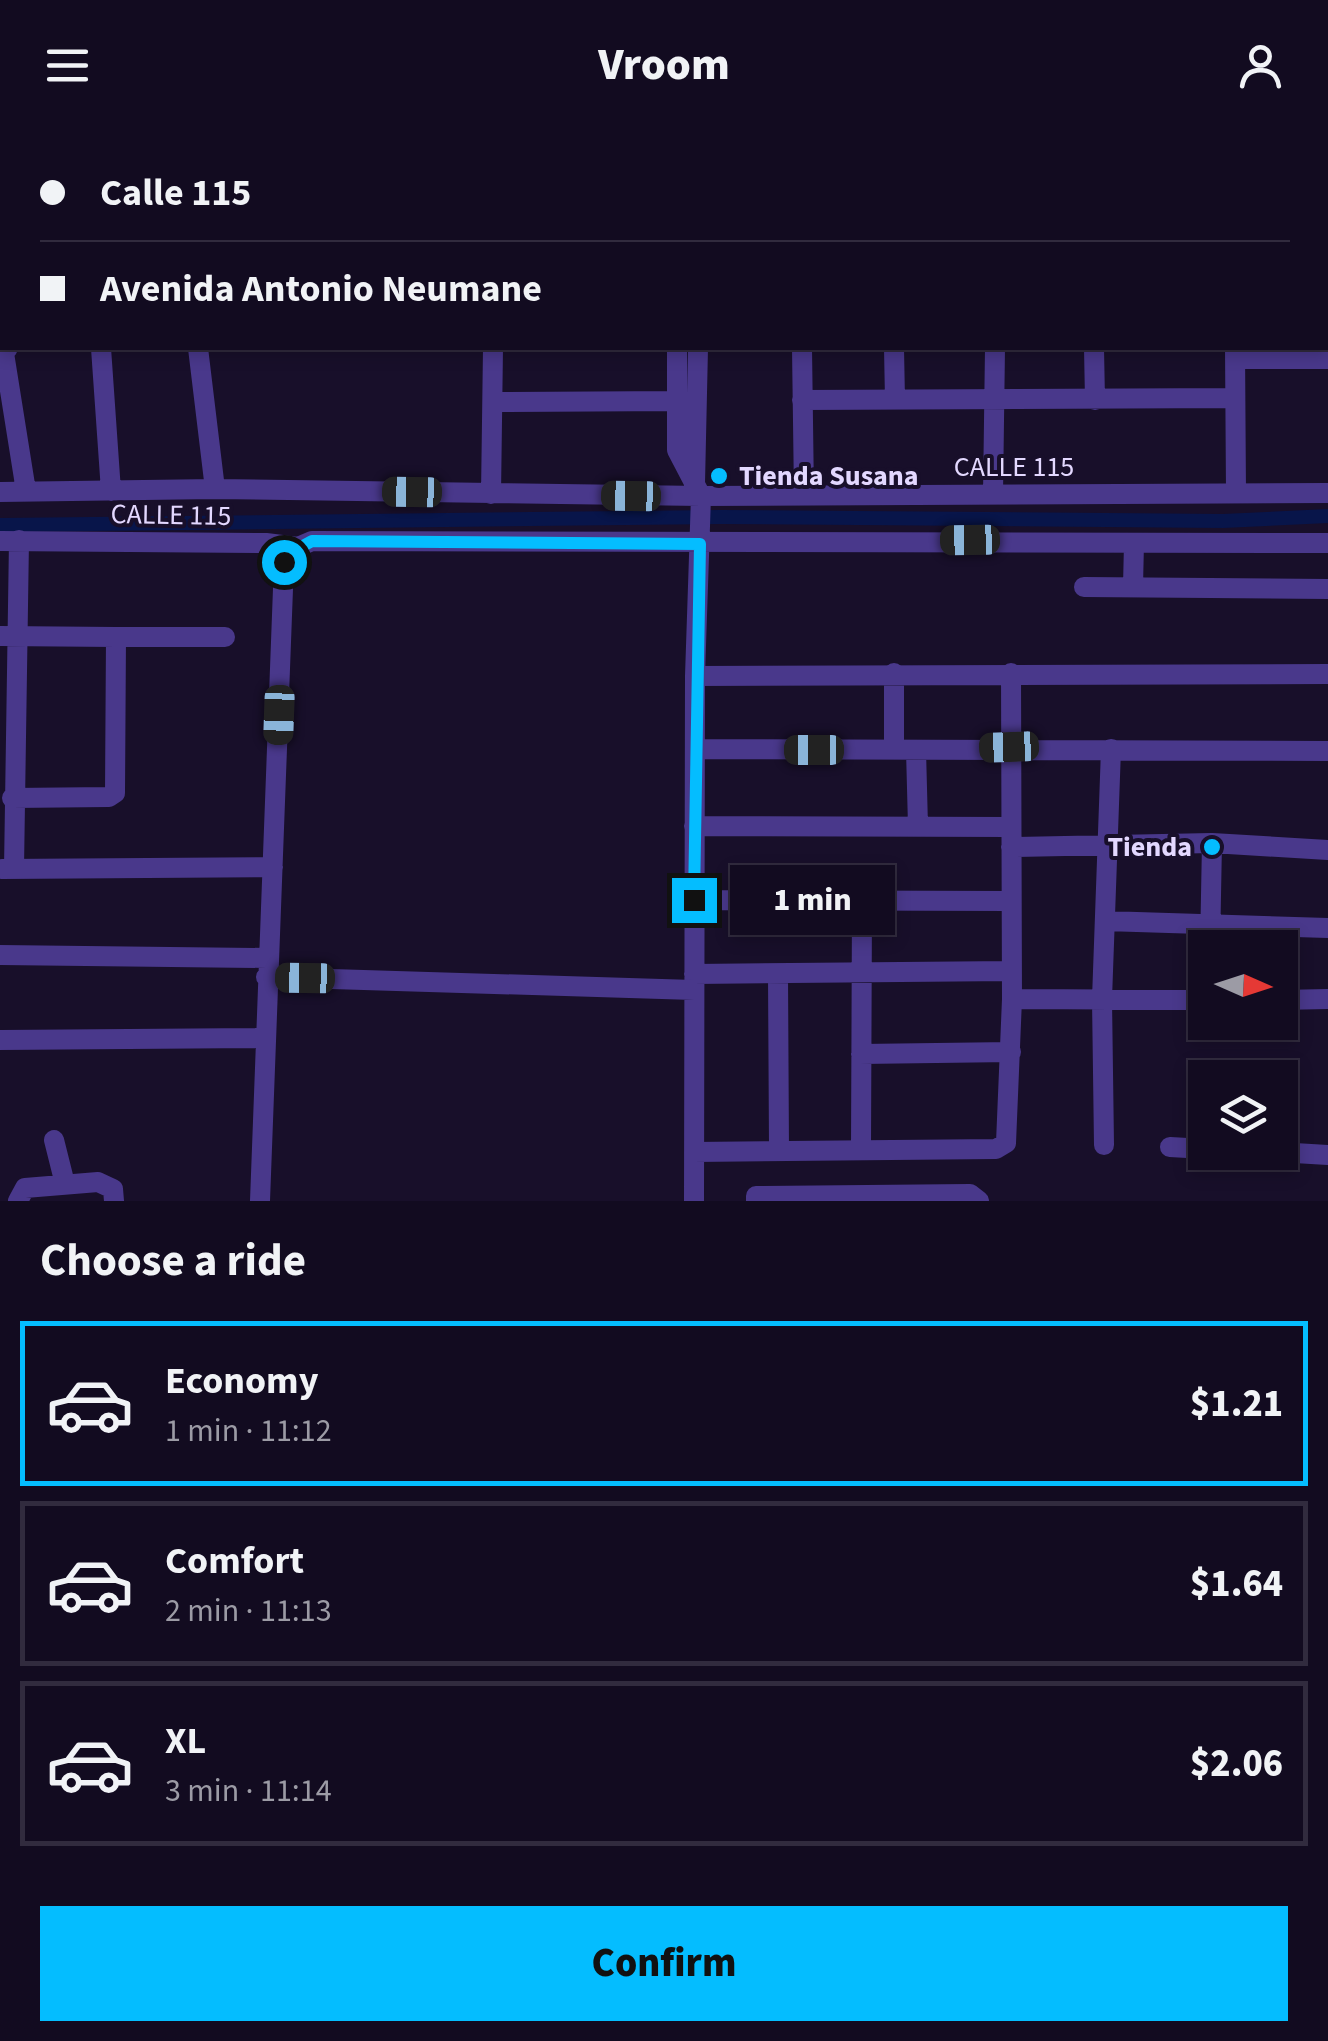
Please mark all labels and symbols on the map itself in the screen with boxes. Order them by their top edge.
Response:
street label: CALLE 115 [954,447,1074,487]
place label: Tienda Susana [739,456,919,496]
marker: Tienda Susana [708,465,730,487]
car [382,476,442,508]
car [601,480,661,512]
street label: CALLE 115 [110,494,232,536]
car [940,524,1000,556]
route start [262,540,307,585]
car [263,684,295,746]
car [978,731,1040,763]
car [784,735,844,765]
place label: Tienda [1107,827,1192,867]
marker: Tienda [1201,836,1223,858]
callout: 1 min [729,865,894,935]
route end [672,878,717,923]
north arrow [1188,930,1298,1040]
car [275,962,335,994]

